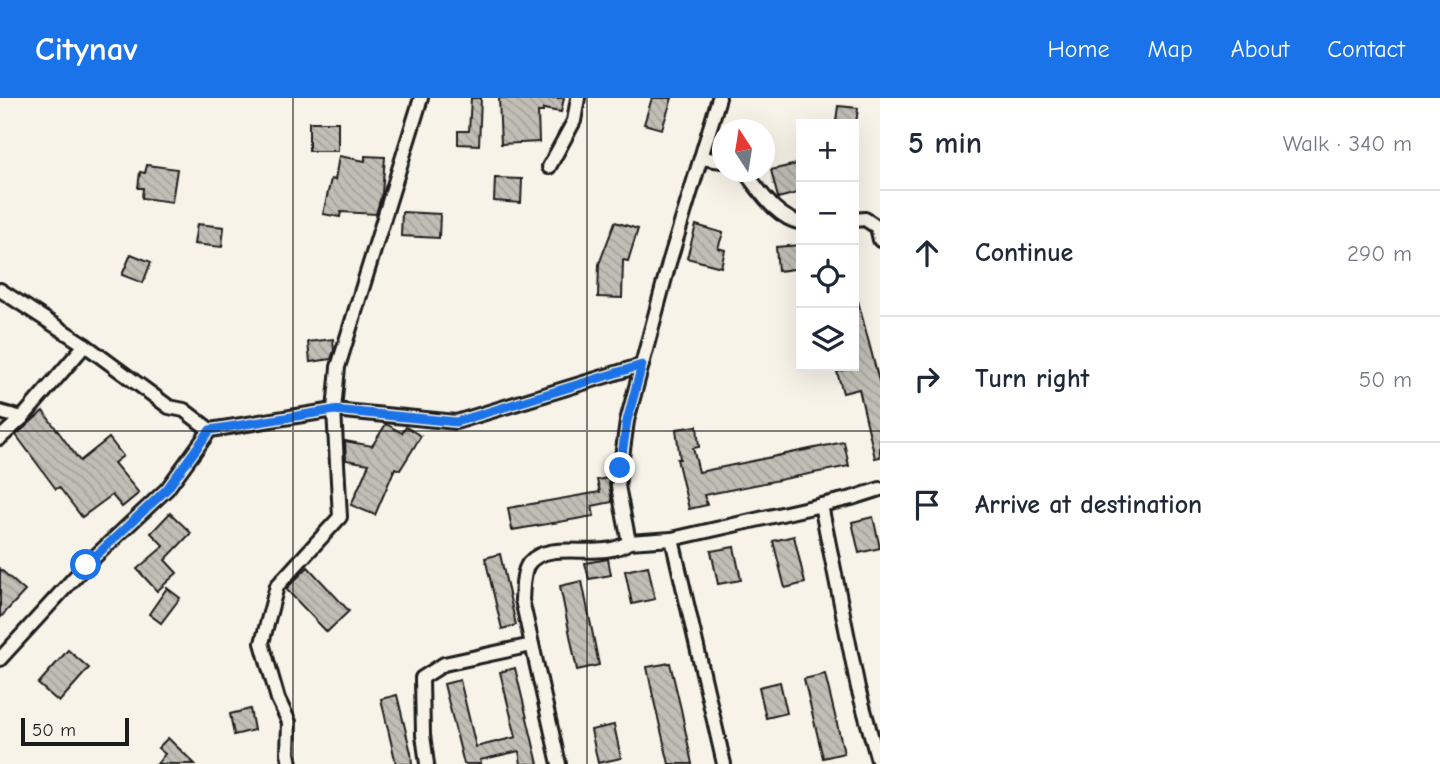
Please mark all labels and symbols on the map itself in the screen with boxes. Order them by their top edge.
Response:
north arrow [712,119,775,182]
route end [604,452,635,483]
route start [70,549,101,580]
scale bar [21,715,130,747]

